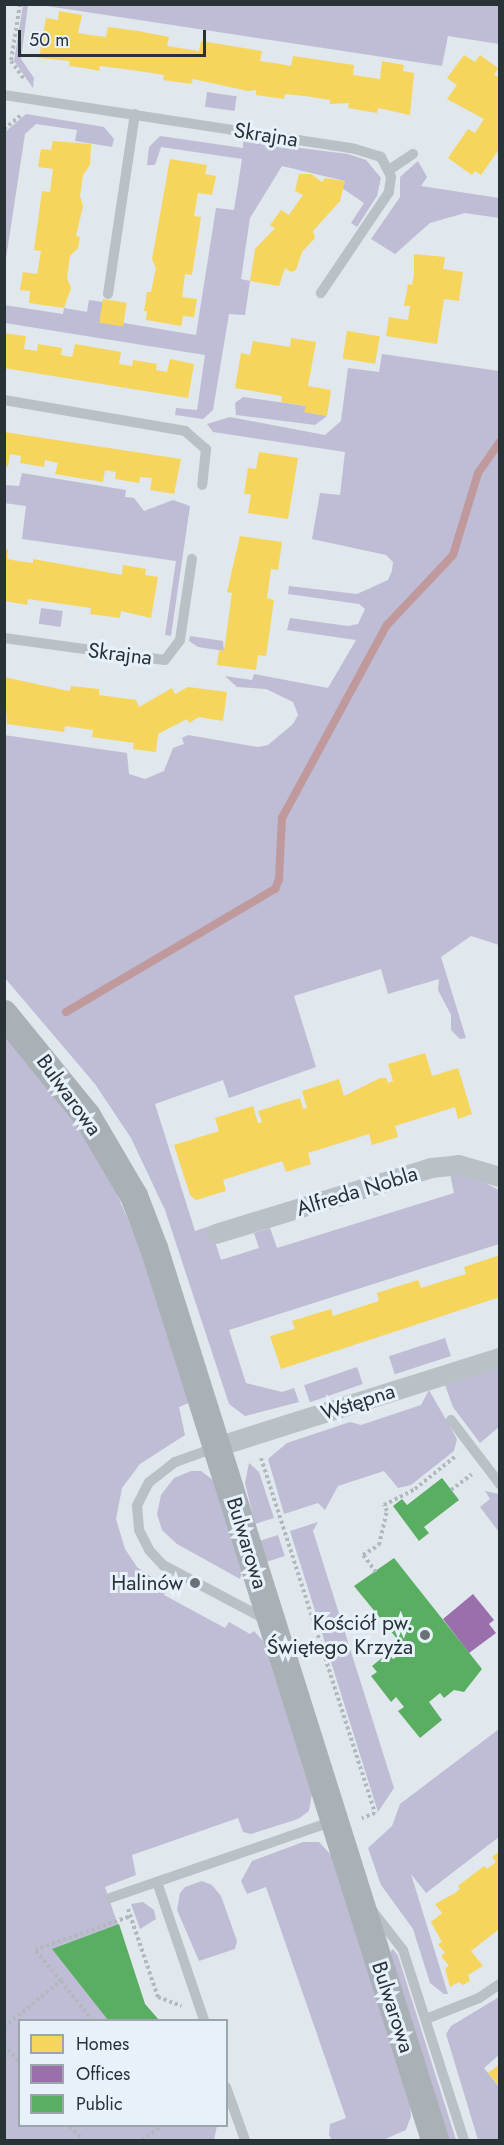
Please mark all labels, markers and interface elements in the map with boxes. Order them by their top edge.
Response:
scale bar [21,18,208,56]
text: 50 m [29,27,69,53]
street label: Skrajna [232,118,300,152]
street label: Skrajna [86,638,154,670]
street label: Bulwarowa [31,1049,107,1141]
street label: Alfreda Nobla [293,1161,421,1221]
street label: Wstępna [318,1378,398,1426]
street label: Bulwarowa [221,1494,273,1592]
place label: Halinów [111,1570,183,1596]
marker: Halinów [188,1576,202,1590]
place label: Kościół pw. Świętego Krzyża [267,1610,413,1660]
marker: Kościół pw. Świętego Krzyża [418,1628,432,1642]
street label: Bulwarowa [366,1958,420,2056]
legend [18,2019,228,2127]
text: Homes [76,2031,129,2057]
text: Offices [76,2061,130,2087]
text: Public [76,2091,123,2117]

